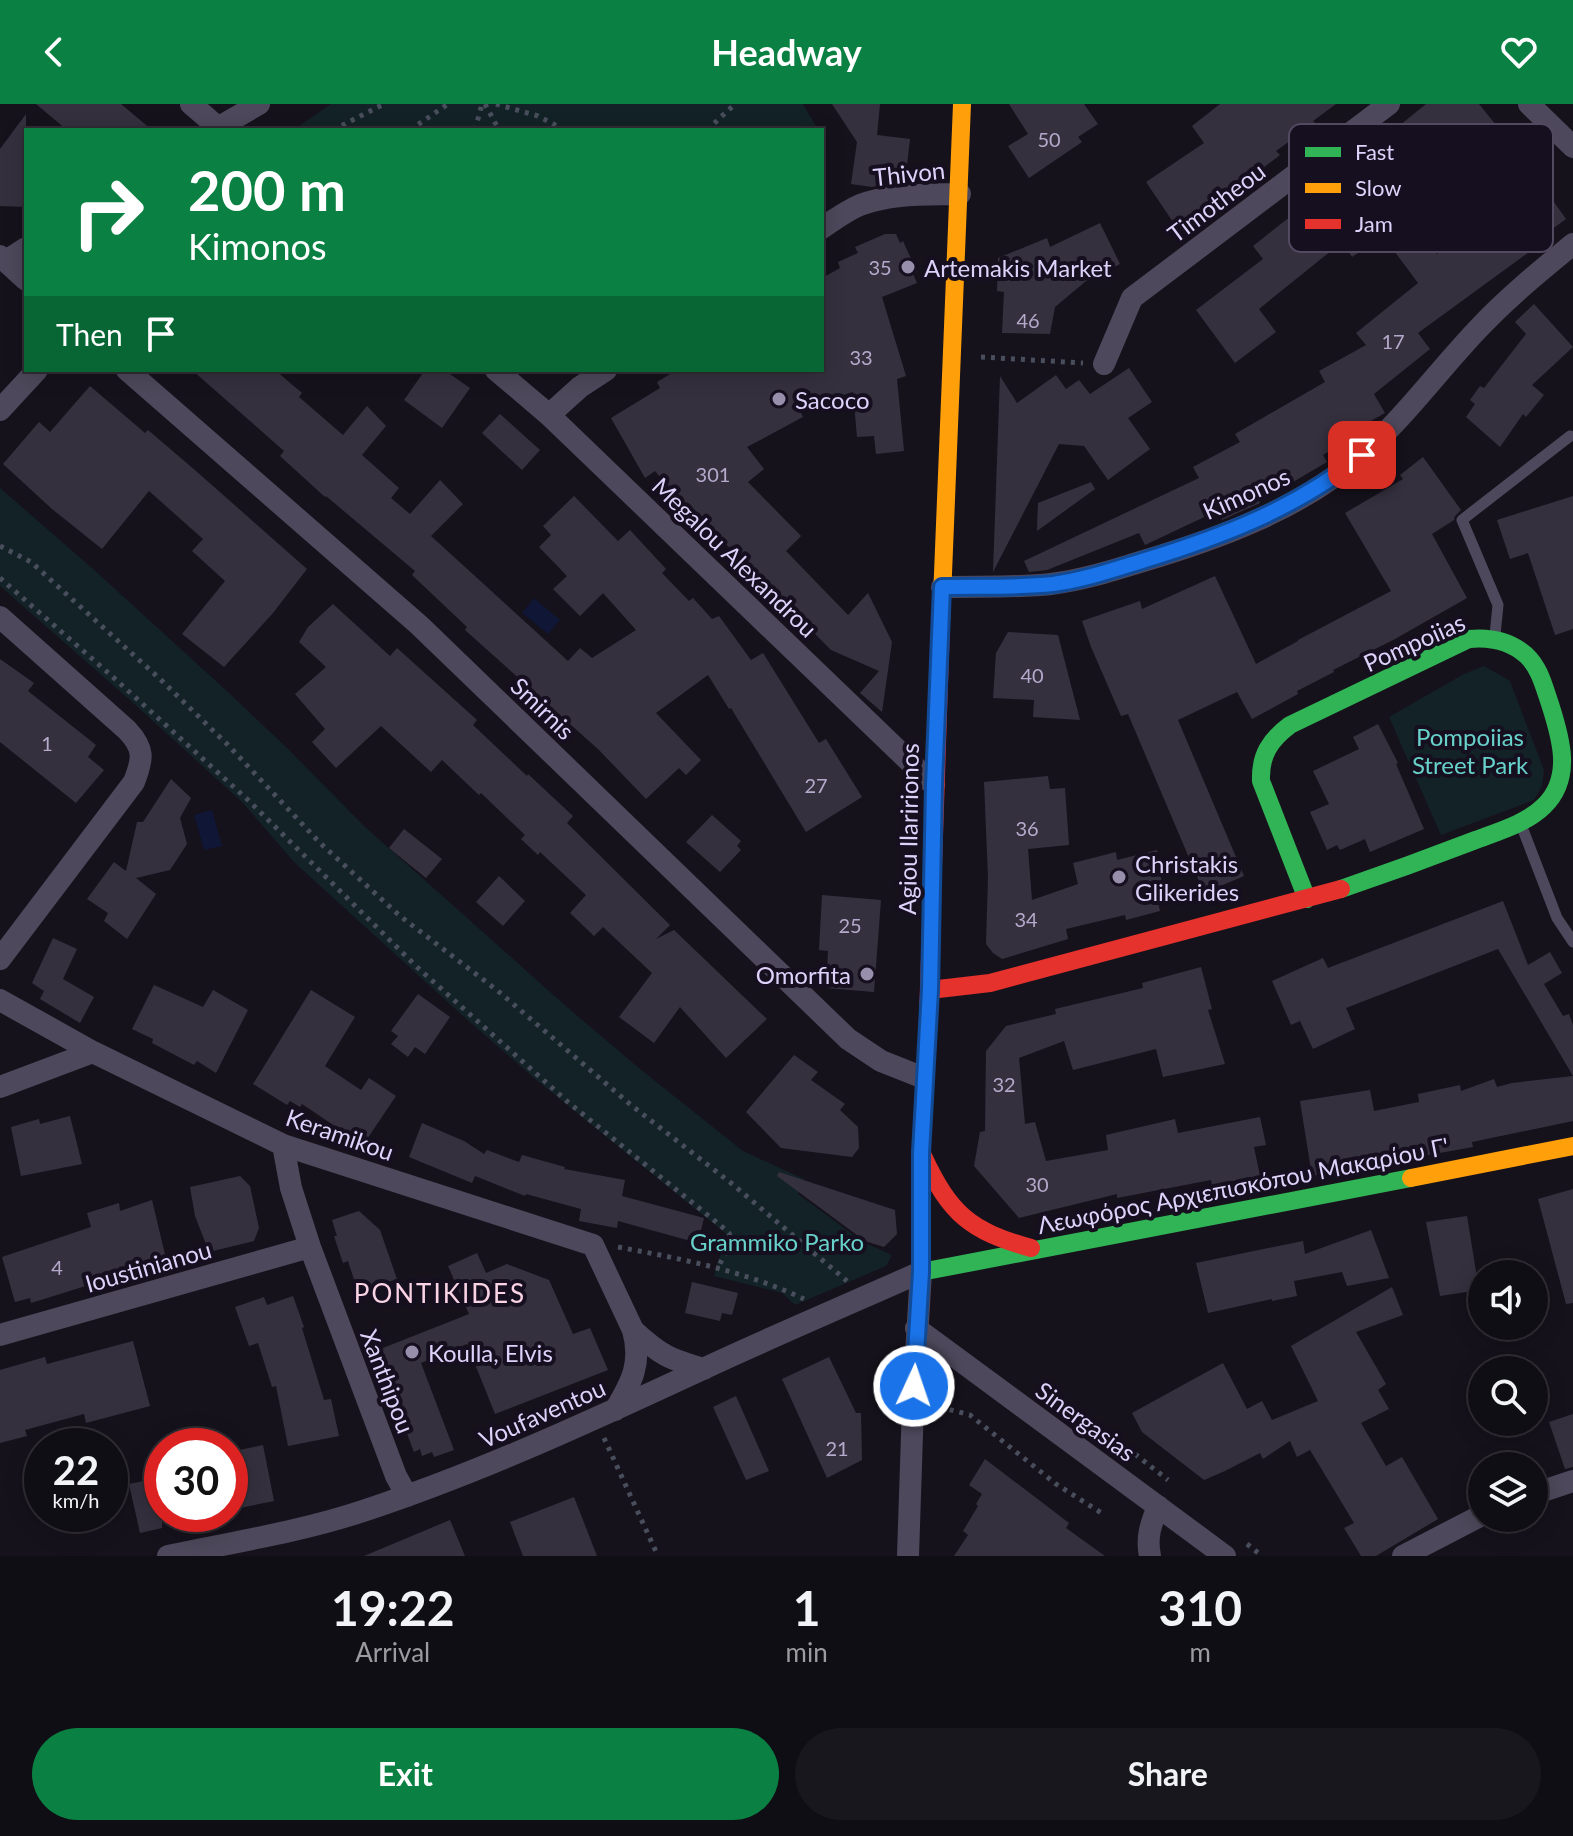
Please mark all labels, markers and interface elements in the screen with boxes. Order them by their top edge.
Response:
icon: back [32,30,76,74]
text: Headway [711,30,862,74]
icon: heart [1497,30,1541,74]
legend [1289,124,1553,252]
house number: 50 [1037,127,1061,151]
text: Fast [1355,138,1394,165]
street label: Thivon [872,155,946,191]
text: 200 m [188,156,346,223]
street label: Timotheou [1161,156,1271,248]
icon: right [56,160,160,264]
text: Slow [1355,174,1402,201]
text: Jam [1355,210,1393,237]
text: Kimonos [188,224,327,268]
place label: Artemakis Market [924,253,1112,282]
house number: 35 [868,255,892,279]
marker: Artemakis Market [899,258,917,276]
house number: 46 [1016,308,1040,332]
icon: arrive [139,312,183,356]
text: Then [56,316,123,352]
house number: 17 [1381,329,1405,353]
house number: 33 [849,345,873,369]
place label: Sacoco [795,385,870,414]
marker: Sacoco [770,390,788,408]
pin [1328,421,1396,489]
icon: arrive [1340,433,1384,477]
street label: Kimonos [1198,461,1294,525]
house number: 301 [696,462,730,486]
street label: Megalou Alexandrou [647,471,823,643]
street label: Pompoiias [1359,607,1469,677]
house number: 40 [1020,663,1044,687]
street label: Smirnis [505,671,581,745]
park label: Pompoiias Street Park [1412,722,1529,779]
house number: 1 [41,731,53,755]
street label: Agiou Ilaririonos [892,743,924,915]
house number: 27 [804,773,828,797]
house number: 36 [1015,816,1039,840]
place label: Christakis Glikerides [1135,849,1239,906]
marker: Christakis Glikerides [1110,868,1128,886]
house number: 34 [1014,907,1038,931]
house number: 25 [838,913,862,937]
place label: Omorfita [756,960,851,989]
marker: Omorfita [858,965,876,983]
house number: 32 [992,1072,1016,1096]
street label: Keramikou [282,1102,398,1166]
street label: Λεωφόρος Αρχιεπισκόπου Μακαρίου Γ' [1035,1131,1451,1239]
house number: 30 [1025,1172,1049,1196]
park label: Grammiko Parko [690,1227,864,1256]
street label: Ioustinianou [82,1234,214,1298]
house number: 4 [51,1255,63,1279]
map controls [1468,1260,1548,1532]
button: sound [1468,1260,1548,1340]
district label: PONTIKIDES [354,1277,526,1309]
street label: Xanthipou [355,1325,421,1437]
place label: Koulla, Elvis [428,1338,553,1367]
marker: Koulla, Elvis [403,1343,421,1361]
position arrow [872,1344,956,1428]
button: search [1468,1356,1548,1436]
street label: Voufaventou [474,1372,610,1454]
street label: Sinergasias [1031,1375,1141,1467]
speed limit sign: 30 [144,1428,248,1532]
house number: 21 [825,1436,849,1460]
text: 22 [53,1446,99,1494]
button: layers [1468,1452,1548,1532]
text: km/h [53,1488,99,1512]
text: 19:22 [331,1579,455,1636]
text: 1 [793,1579,821,1636]
text: 310 [1159,1579,1242,1636]
text: Arrival [355,1636,430,1668]
text: min [786,1636,828,1668]
text: m [1190,1636,1211,1668]
button: Exit [32,1728,779,1820]
button: Share [795,1728,1541,1820]

